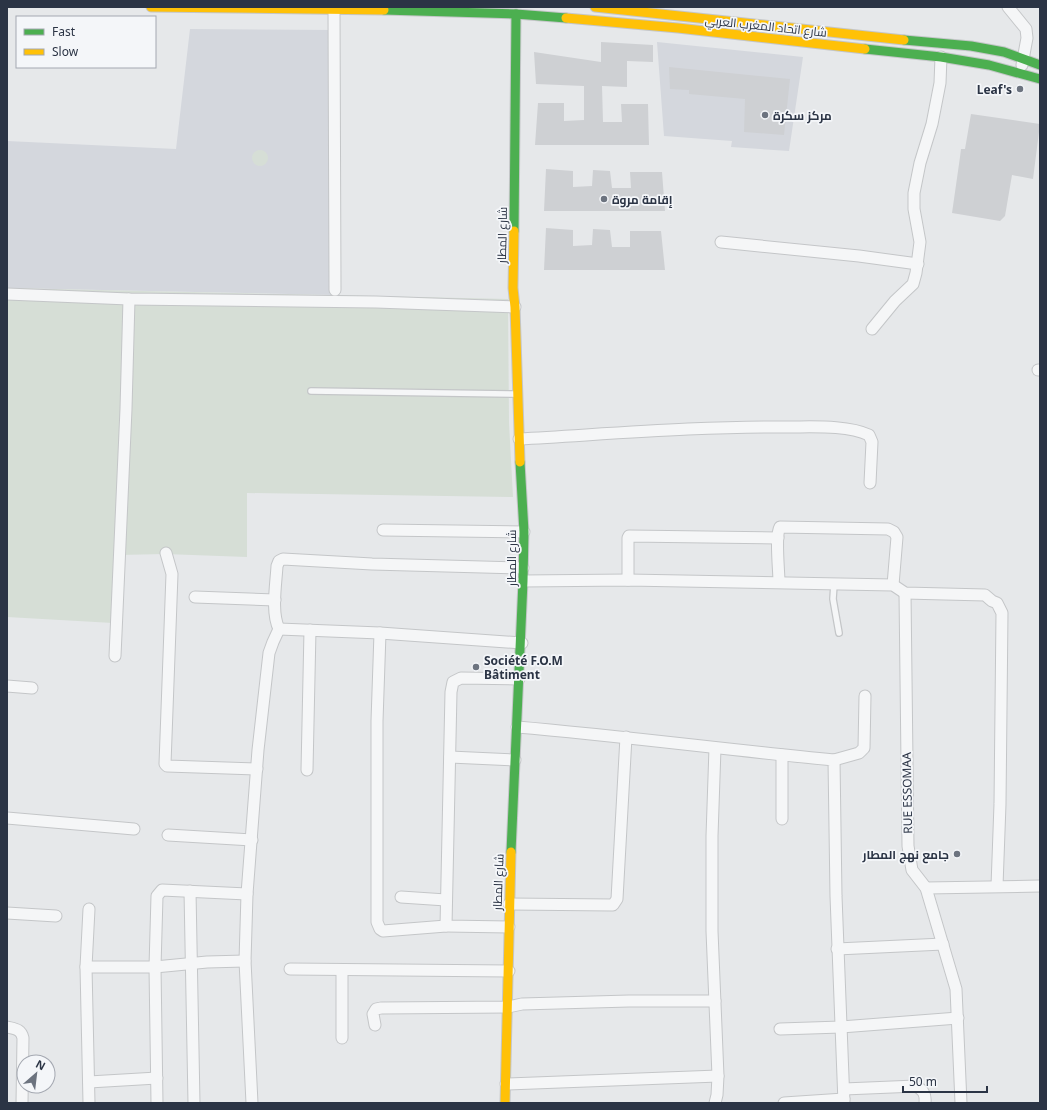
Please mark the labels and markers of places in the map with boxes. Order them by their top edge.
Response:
place label: Leaf's [977,81,1012,98]
marker: Leaf's [1015,84,1025,94]
place label: مركز سكرة [773,107,832,124]
marker: مركز سكرة [760,110,770,120]
place label: إقامة مروة [612,191,673,208]
marker: إقامة مروة [599,194,609,204]
place label: Société F.O.M Bâtiment [484,652,563,683]
marker: Société F.O.M Bâtiment [471,662,481,672]
place label: جامع نهج المطار [862,846,949,864]
marker: جامع نهج المطار [952,849,962,859]

